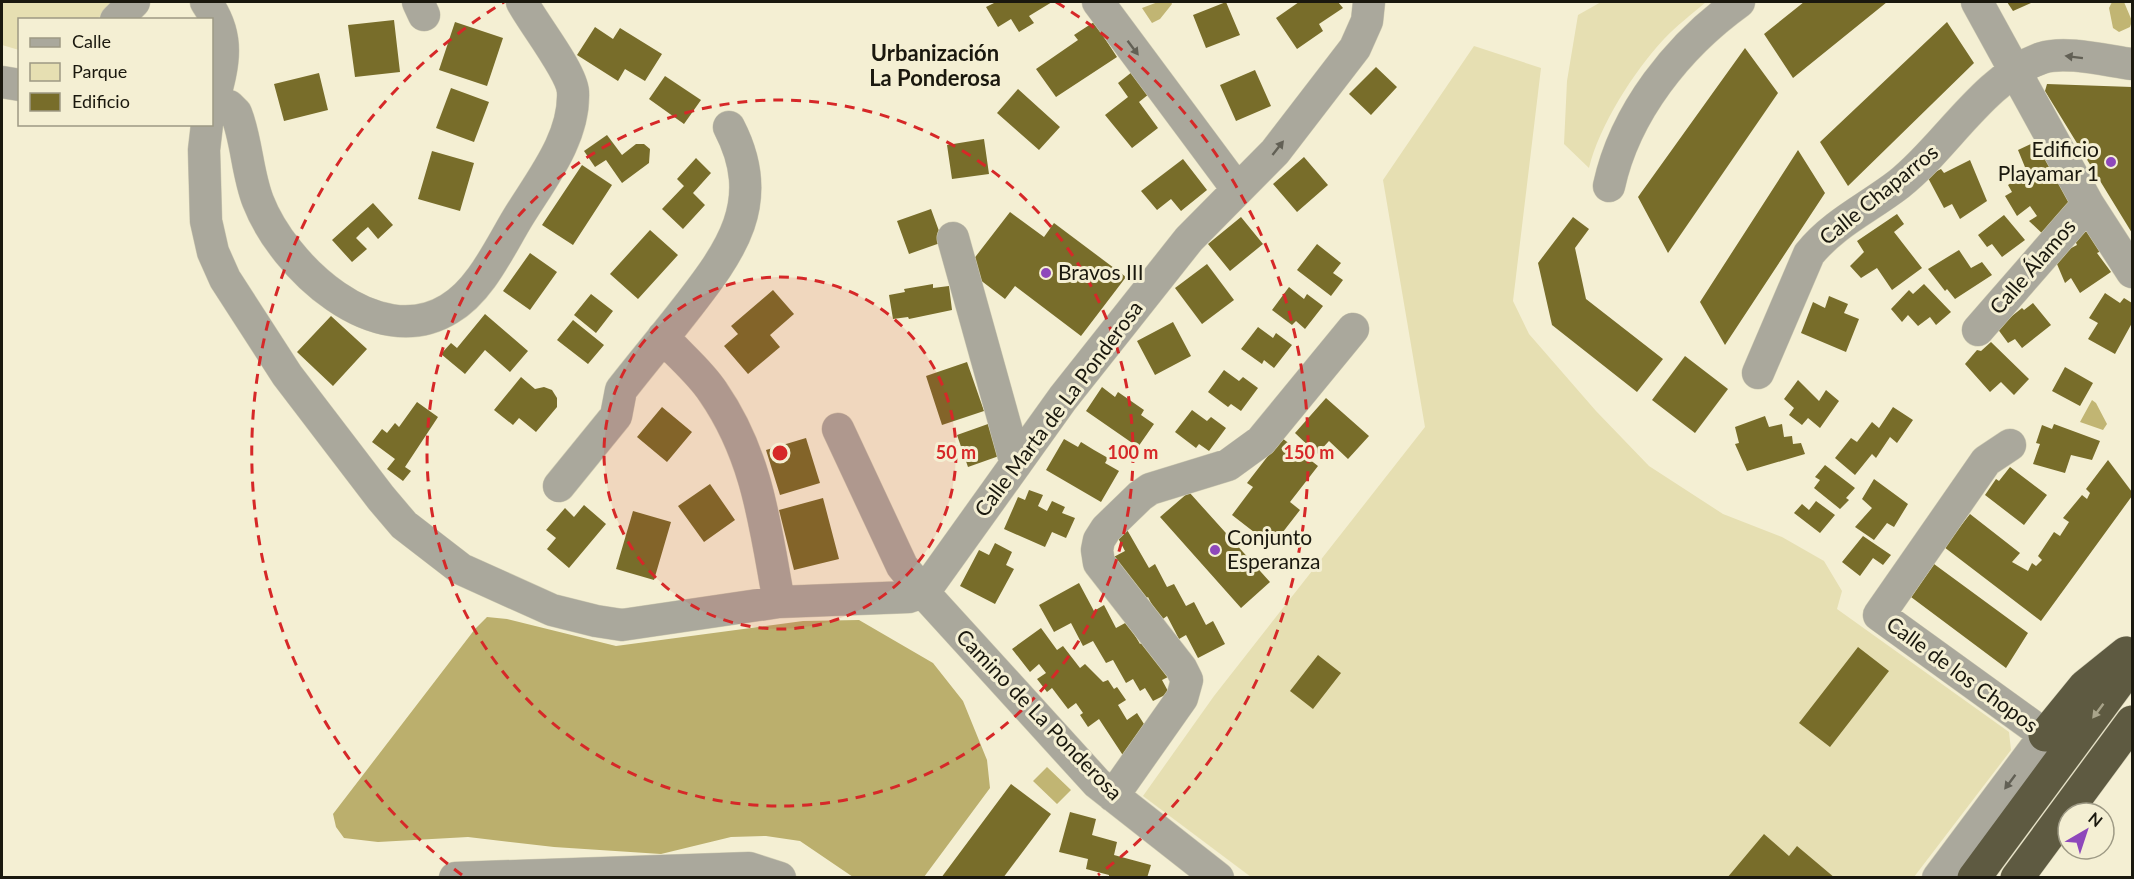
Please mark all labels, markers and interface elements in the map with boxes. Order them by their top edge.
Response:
legend [18,18,213,126]
text: Calle [72,30,111,52]
district label: Urbanización La Ponderosa [869,39,1001,91]
one-way arrow [1126,41,1138,56]
one-way arrow [2065,52,2084,61]
text: Parque [72,60,127,82]
text: Edificio [72,90,130,112]
place label: Edificio Playamar 1 [1998,136,2099,185]
street label: Calle Chaparros [1814,138,1942,249]
one-way arrow [1272,140,1285,156]
marker: Edificio Playamar 1 [2104,155,2118,169]
street label: Calle Álamos [1984,213,2080,319]
place label: Bravos III [1058,259,1144,284]
marker: Bravos III [1039,266,1053,280]
street label: Calle Marta de La Ponderosa [969,295,1147,521]
text: 50 m [936,441,976,463]
text: 100 m [1108,441,1158,463]
text: 150 m [1284,441,1334,463]
centre of rings [770,443,790,463]
place label: Conjunto Esperanza [1227,524,1320,573]
marker: Conjunto Esperanza [1208,543,1222,557]
street label: Calle de los Chopos [1882,611,2043,737]
street label: Camino de La Ponderosa [952,623,1128,805]
one-way arrow [2092,703,2104,718]
one-way arrow [2004,774,2016,789]
north arrow [2056,801,2116,861]
text: N [2085,808,2107,830]

